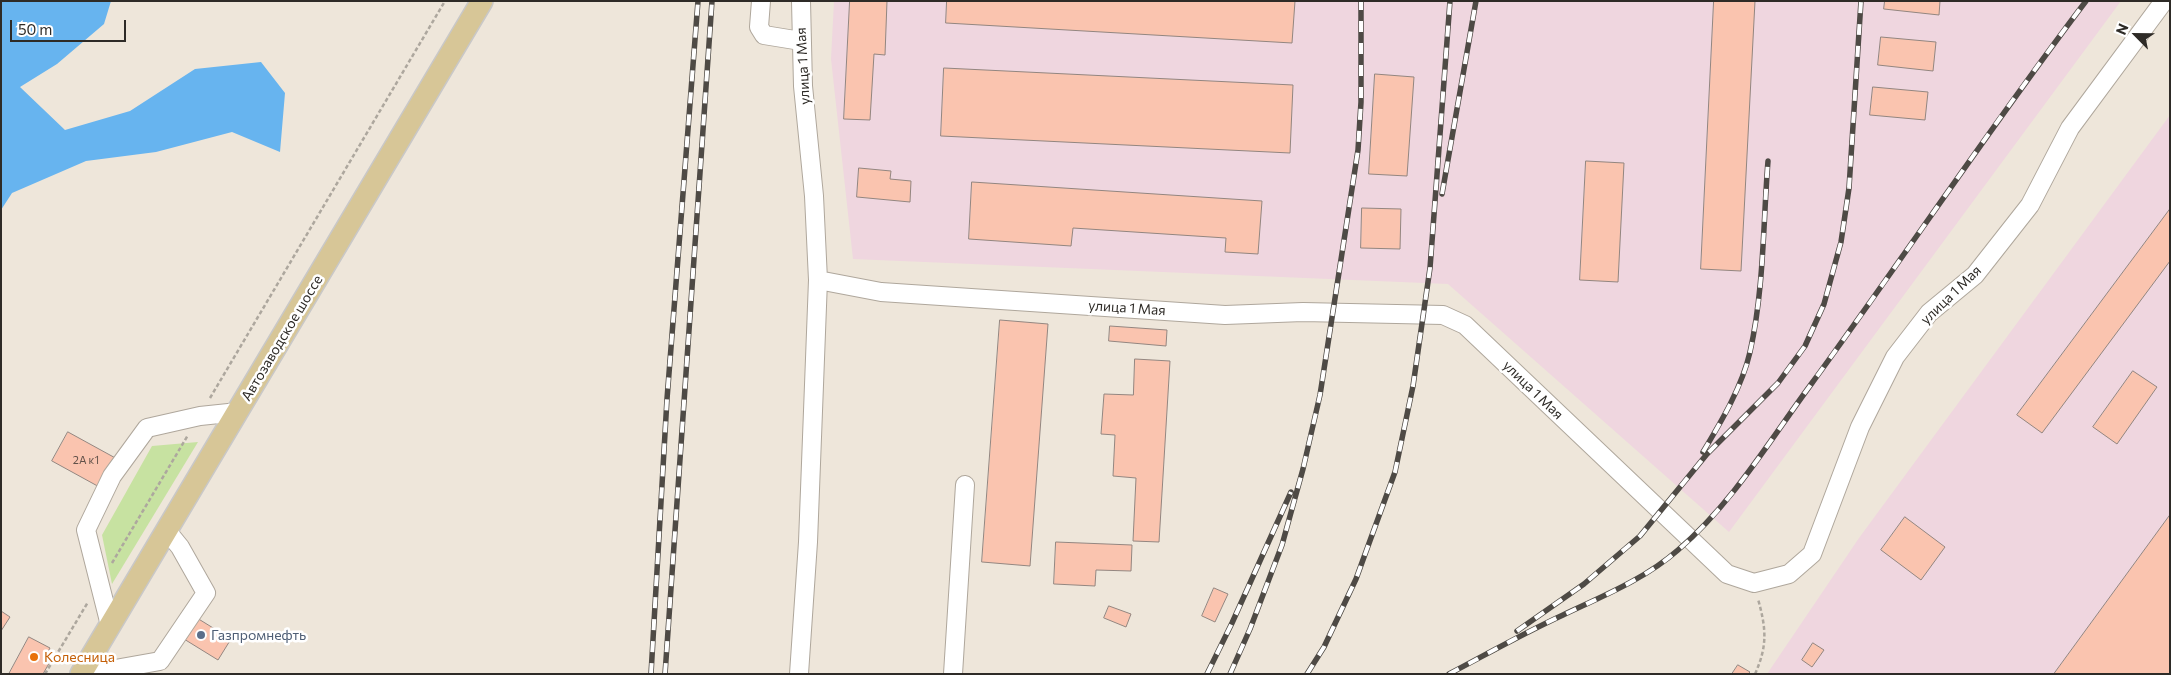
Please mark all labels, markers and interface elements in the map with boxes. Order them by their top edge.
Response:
scale bar [12,10,129,42]
north arrow [2111,10,2161,60]
text: 50 m [18,20,52,38]
text: N [2112,21,2132,37]
street label: улица 1 Мая [793,27,813,105]
street label: улица 1 Мая [1917,262,1985,328]
street label: Автозаводское шоссе [238,272,326,404]
street label: улица 1 Мая [1088,297,1166,319]
street label: улица 1 Мая [1499,357,1567,423]
house number: 2А к1 [73,453,99,467]
place label: Газпромнефть [211,627,306,643]
marker: Газпромнефть [195,629,207,641]
place label: Колесница [44,649,115,665]
marker: Колесница [28,651,40,663]

